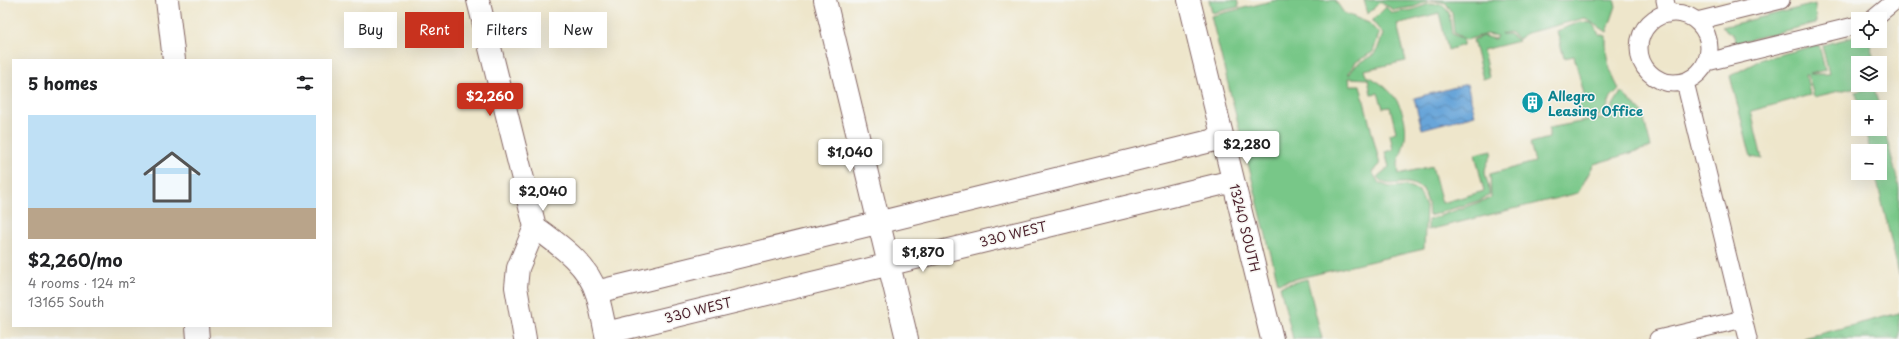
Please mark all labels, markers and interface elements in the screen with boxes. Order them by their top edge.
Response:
chip: Buy [344,12,397,48]
chip: Rent [405,12,464,48]
chip: Filters [472,12,541,48]
chip: New [549,12,607,48]
map controls [1851,12,1887,180]
button: locate [1851,12,1887,48]
button: layers [1851,56,1887,92]
text: 5 homes [28,70,98,96]
icon: filters [294,72,316,94]
pin: $2,260 [457,83,523,117]
text: $2,260 [466,86,514,105]
place label: Allegro Leasing Office [1548,86,1643,120]
building icon: Allegro Leasing Office [1519,90,1545,116]
button: + [1851,100,1887,136]
pin: $2,280 [1214,131,1280,165]
text: $2,280 [1223,134,1271,153]
pin: $1,040 [817,139,883,173]
icon: home [136,141,208,213]
text: $1,040 [827,142,873,161]
button: − [1851,144,1887,180]
pin: $2,040 [510,178,576,212]
text: $2,040 [519,181,567,200]
street label: 13240 SOUTH [1225,182,1266,274]
street label: 330 WEST [977,216,1049,251]
pin: $1,870 [890,239,956,273]
text: $1,870 [902,242,944,261]
text: $2,260/mo [28,247,122,273]
text: 4 rooms · 124 m² [28,273,136,292]
text: 13165 South [28,292,104,311]
street label: 330 WEST [662,292,734,327]

